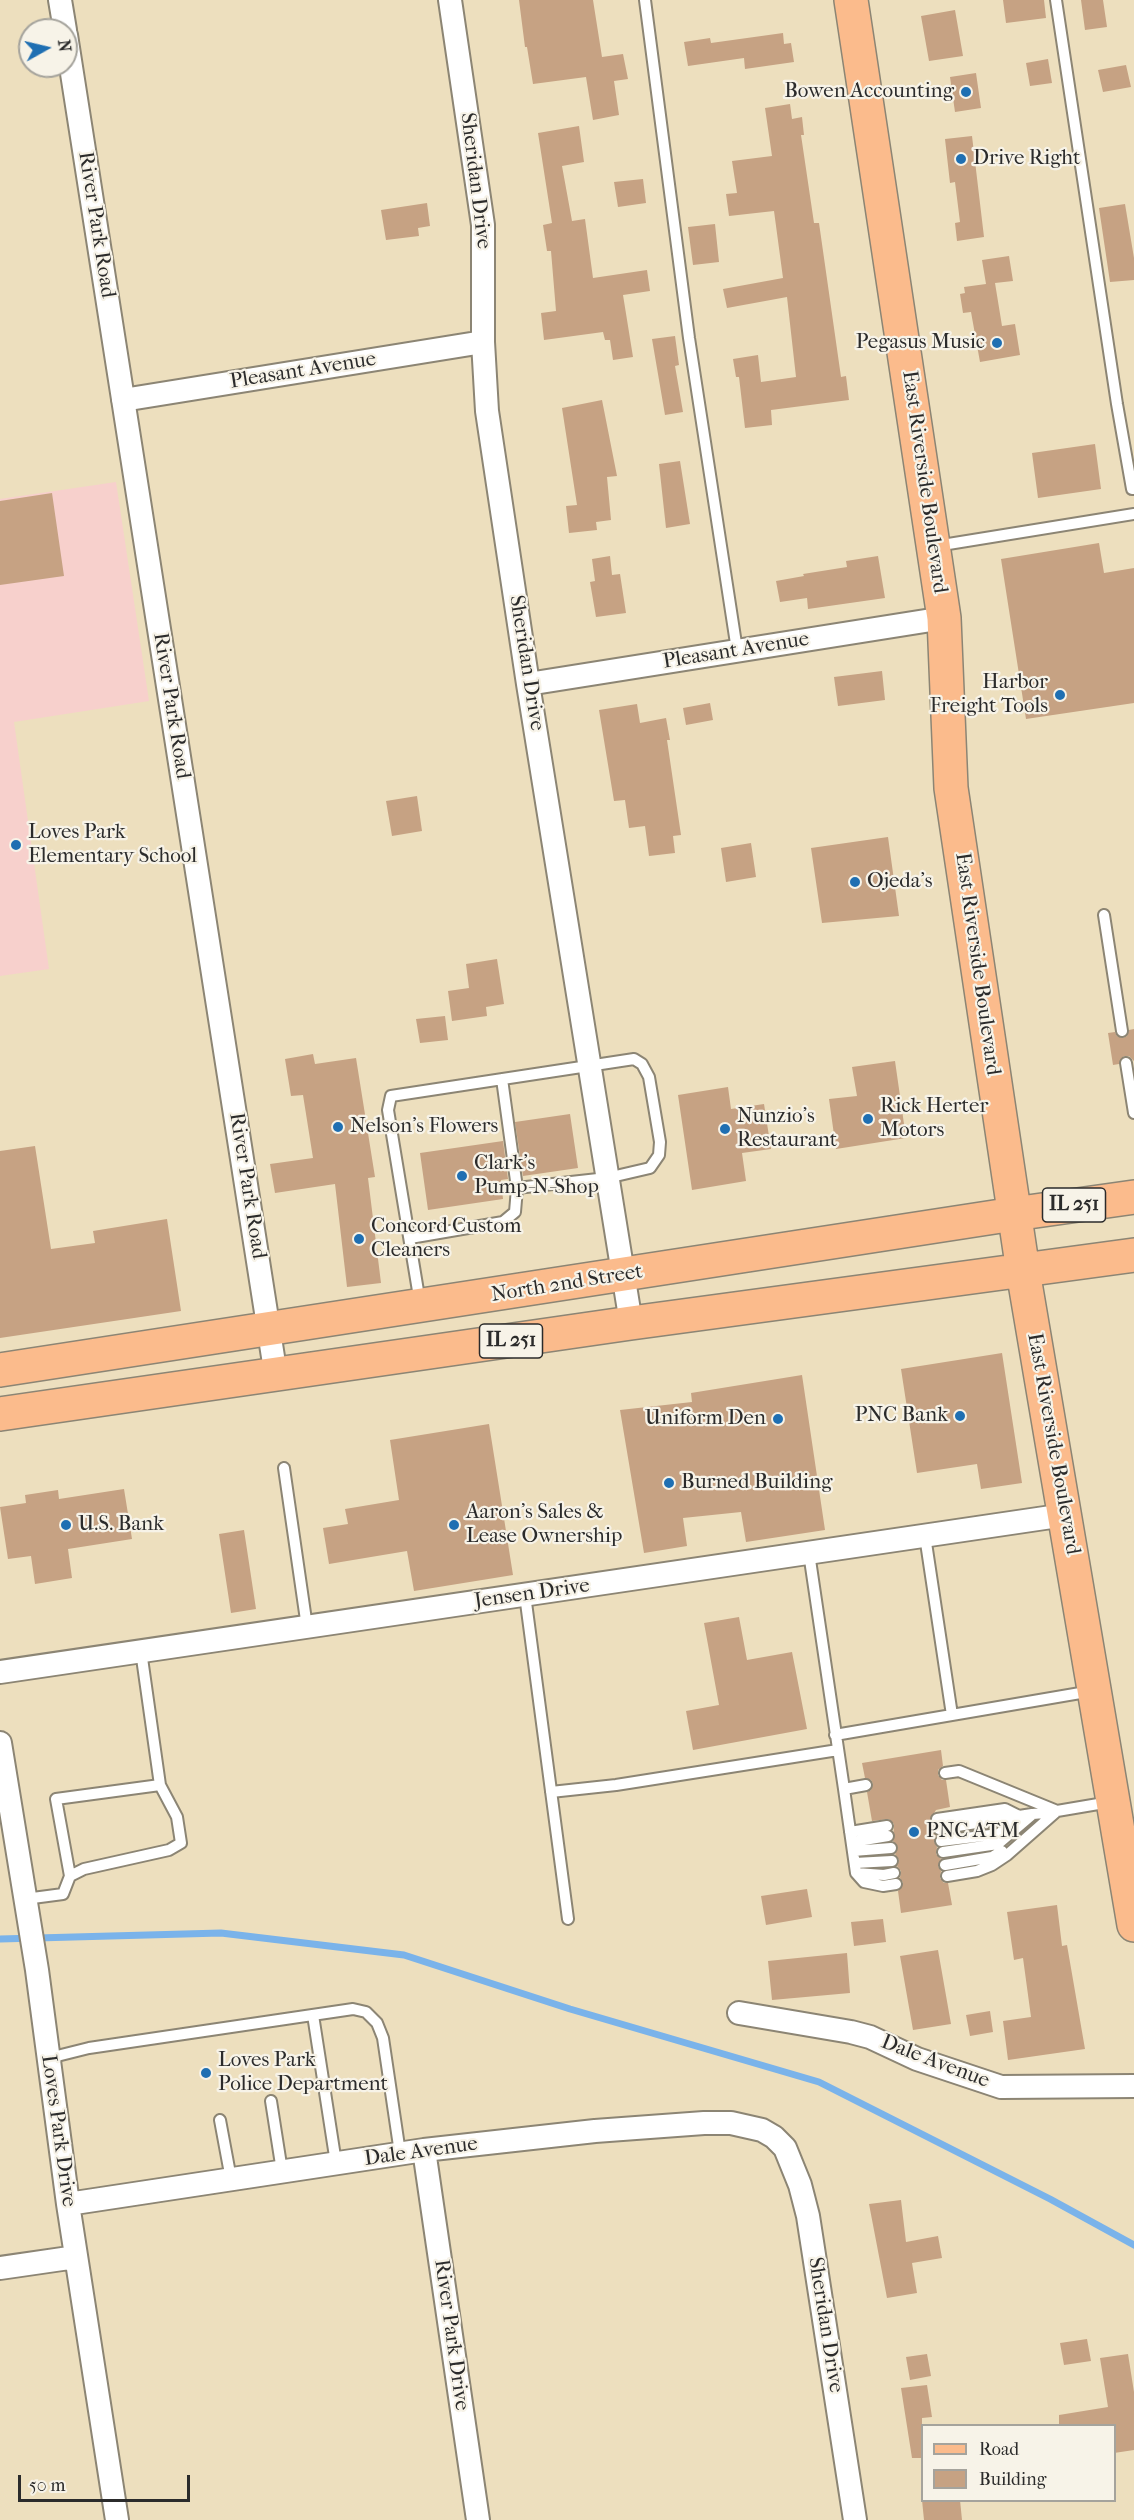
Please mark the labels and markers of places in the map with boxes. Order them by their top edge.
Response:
place label: Bowen Accounting [784,79,954,105]
marker: Bowen Accounting [959,85,973,99]
place label: Drive Right [973,146,1080,172]
marker: Drive Right [954,152,968,166]
place label: Pegasus Music [856,330,985,356]
marker: Pegasus Music [990,336,1004,350]
place label: Harbor Freight Tools [930,670,1048,720]
marker: Harbor Freight Tools [1053,688,1067,702]
place label: Loves Park Elementary School [28,820,197,870]
marker: Loves Park Elementary School [9,838,23,852]
place label: Ojeda's [867,869,932,895]
marker: Ojeda's [848,875,862,889]
place label: Rick Herter Motors [880,1094,988,1144]
place label: Nunzio's Restaurant [737,1104,837,1154]
marker: Rick Herter Motors [861,1112,875,1126]
place label: Nelson's Flowers [350,1114,498,1140]
marker: Nelson's Flowers [331,1120,345,1134]
marker: Nunzio's Restaurant [718,1122,732,1136]
place label: Clark's Pump-N-Shop [474,1151,599,1201]
marker: Clark's Pump-N-Shop [455,1169,469,1183]
place label: Concord Custom Cleaners [371,1214,521,1264]
marker: Concord Custom Cleaners [352,1232,366,1246]
place label: PNC Bank [855,1403,948,1429]
place label: Uniform Den [645,1406,766,1432]
marker: PNC Bank [953,1409,967,1423]
marker: Uniform Den [771,1412,785,1426]
place label: Burned Building [681,1470,832,1496]
marker: Burned Building [662,1476,676,1490]
place label: Aaron's Sales & Lease Ownership [466,1500,622,1550]
place label: U.S. Bank [78,1512,164,1538]
marker: U.S. Bank [59,1518,73,1532]
marker: Aaron's Sales & Lease Ownership [447,1518,461,1532]
place label: PNC ATM [926,1819,1019,1845]
marker: PNC ATM [907,1825,921,1839]
place label: Loves Park Police Department [218,2048,388,2098]
marker: Loves Park Police Department [199,2066,213,2080]

